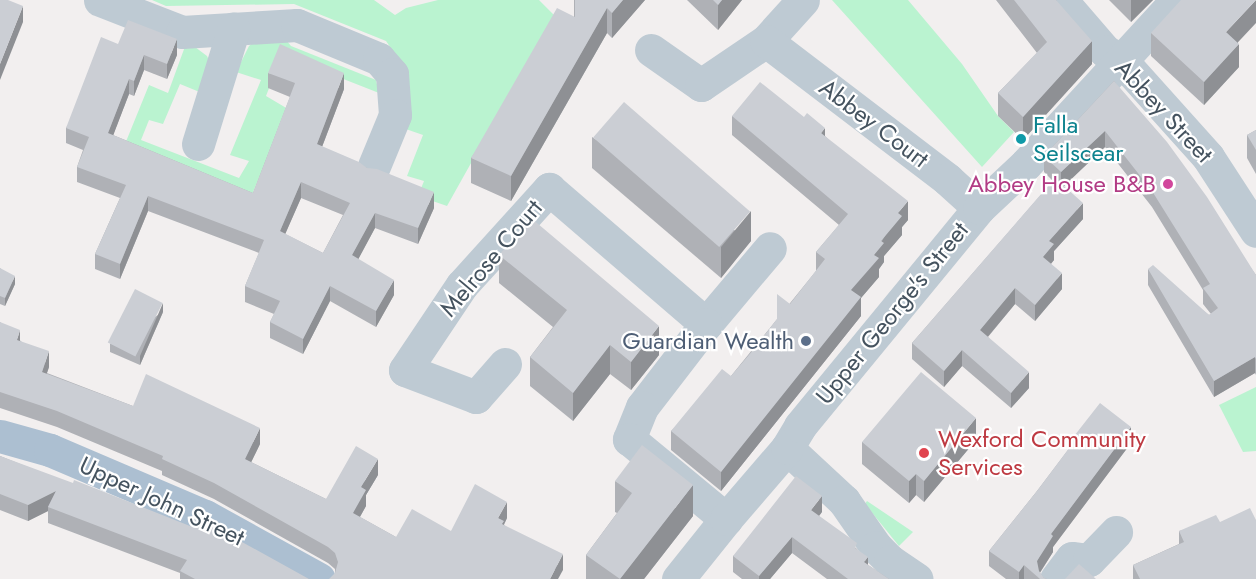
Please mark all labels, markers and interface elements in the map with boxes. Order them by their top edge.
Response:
street label: Abbey Street [1109,54,1219,168]
street label: Abbey Court [814,73,934,173]
place label: Falla Seilscear [1033,111,1124,167]
marker: Falla Seilscear [1014,132,1028,146]
place label: Abbey House B&B [968,170,1156,198]
marker: Abbey House B&B [1161,177,1175,191]
street label: Melrose Court [434,194,548,322]
street label: Upper George's Street [810,216,974,410]
place label: Guardian Wealth [622,327,794,355]
marker: Guardian Wealth [799,334,813,348]
place label: Wexford Community Services [938,425,1146,481]
marker: Wexford Community Services [915,444,933,462]
street label: Upper John Street [75,450,249,552]

